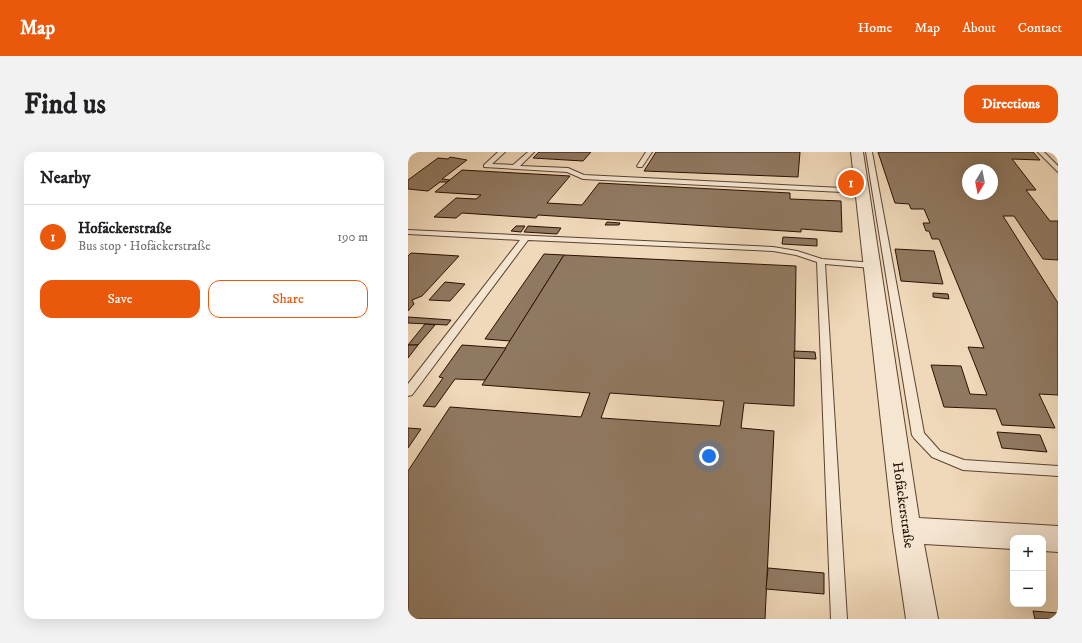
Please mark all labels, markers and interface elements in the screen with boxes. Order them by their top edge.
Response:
text: Map [20,17,55,40]
text: Home [858,19,892,37]
text: Map [914,19,940,37]
text: About [962,19,996,37]
text: Contact [1018,19,1062,37]
button: Directions [964,85,1058,123]
text: Find us [24,87,106,122]
north arrow [962,164,998,200]
text: Nearby [40,167,90,189]
pin: 1 [838,168,864,198]
text: Hofäckerstraße [78,219,171,238]
text: 1 [51,229,55,245]
text: 190 m [337,229,368,245]
text: Bus stop · Hofäckerstraße [78,238,211,254]
button: Save [40,280,200,318]
button: Share [208,280,368,318]
your location [699,446,719,466]
street label: Hofäckerstraße [888,461,918,550]
map controls [1010,535,1046,607]
button: + [1010,535,1046,571]
button: − [1010,571,1046,607]

